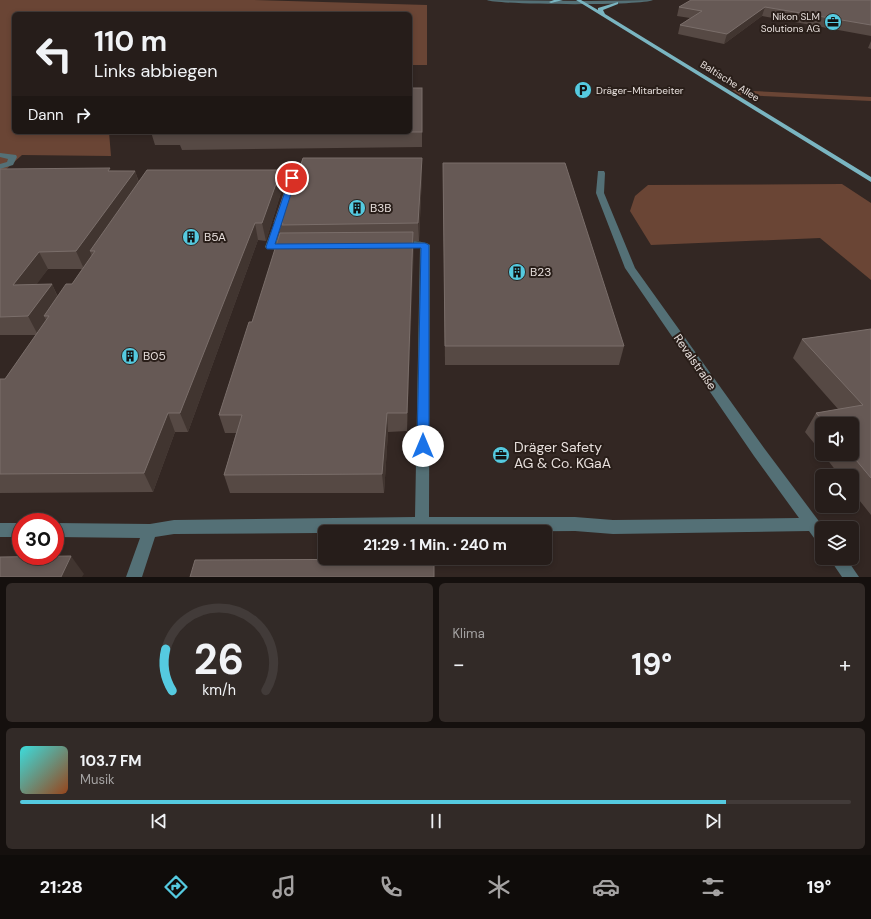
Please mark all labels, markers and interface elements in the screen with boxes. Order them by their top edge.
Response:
place label: Nikon SLM Solutions AG [761,10,820,35]
office icon: Nikon SLM Solutions AG [823,12,843,32]
text: 110 m [94,23,167,60]
icon: left [28,28,80,80]
street label: Baltische Allee [698,58,762,105]
text: Links abbiegen [94,59,218,83]
parking icon: Dräger-Mitarbeiter [573,80,593,100]
place label: Dräger-Mitarbeiter [596,84,684,97]
icon: right [72,104,94,126]
text: Dann [28,105,64,125]
pin [275,161,309,195]
icon: arrive [281,167,303,189]
building icon: B3B [347,198,367,218]
place label: B3B [370,200,392,216]
building icon: B5A [181,227,201,247]
place label: B5A [204,229,226,245]
building icon: B23 [507,262,527,282]
place label: B23 [530,264,551,280]
street label: Revalstraße [670,331,720,393]
building icon: B05 [120,346,140,366]
place label: B05 [143,348,166,364]
map controls [815,417,859,565]
button: sound [815,417,859,461]
position arrow [402,425,444,467]
place label: Dräger Safety AG & Co. KGaA [514,438,611,472]
office icon: Dräger Safety AG & Co. KGaA [491,445,511,465]
button: search [815,469,859,513]
speed limit sign: 30 [12,513,64,565]
button: layers [815,521,859,565]
text: 21:29 · 1 Min. · 240 m [363,535,507,555]
text: Klima [453,625,485,642]
text: 26 [194,632,244,686]
text: 19° [631,645,672,684]
text: − [453,650,465,679]
text: + [839,650,851,679]
text: km/h [202,680,236,698]
text: 103.7 FM [80,751,142,771]
text: Musik [80,771,115,788]
icon: previous [148,810,170,832]
icon: pause [425,810,447,832]
icon: next [702,810,724,832]
icon: directions [162,873,190,901]
icon: music [270,873,298,901]
icon: phone [377,873,405,901]
icon: climate [485,873,513,901]
icon: car [592,873,620,901]
icon: filters [699,873,727,901]
text: 21:28 [40,875,83,899]
text: 19° [807,875,831,899]

